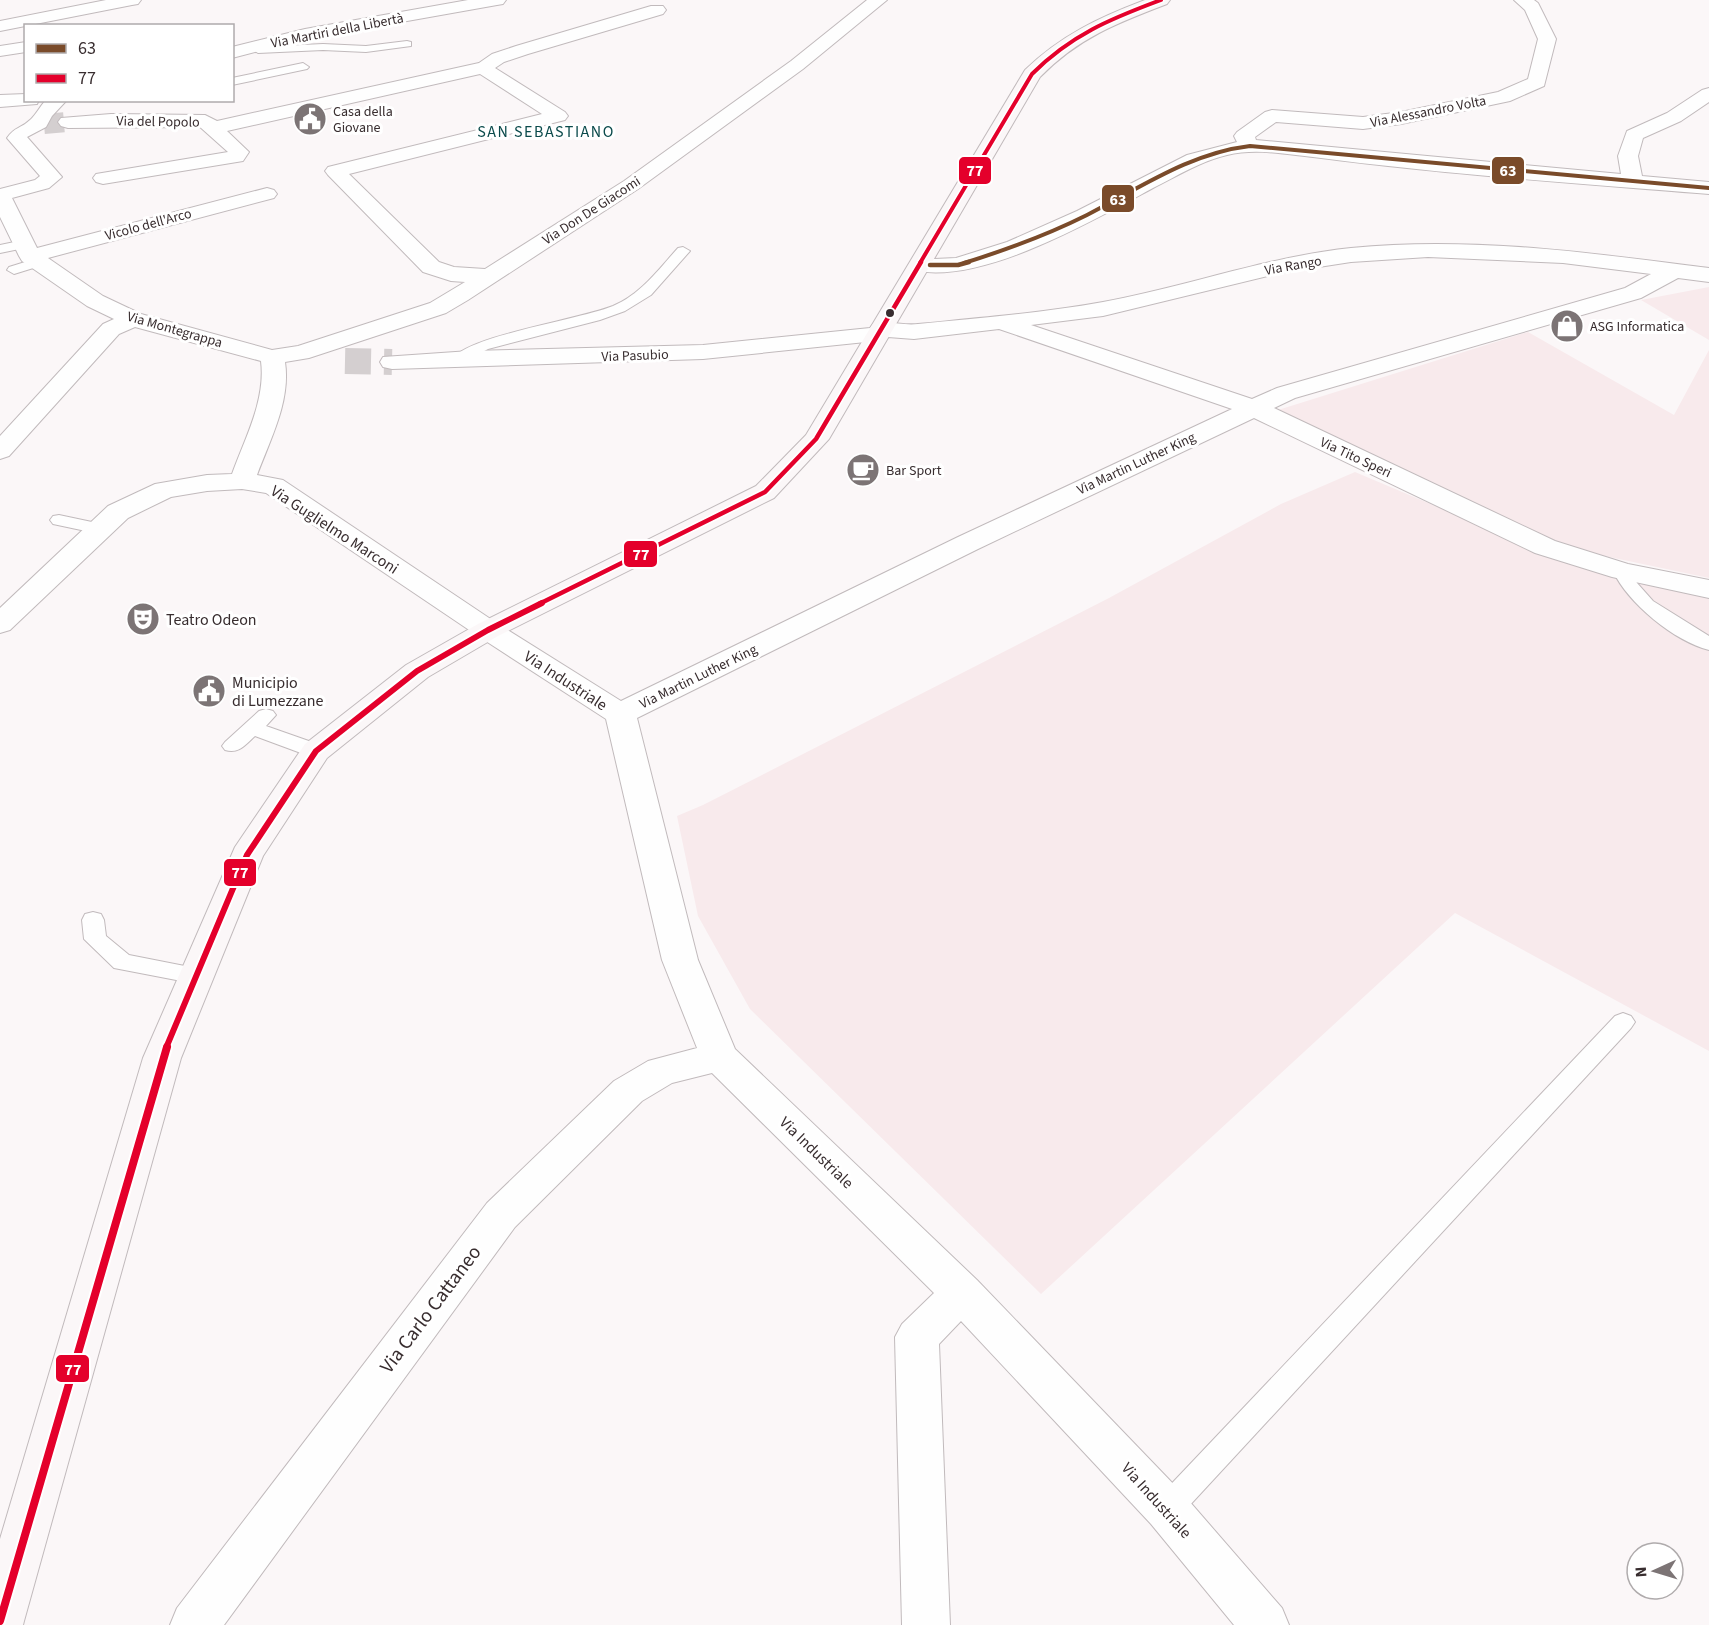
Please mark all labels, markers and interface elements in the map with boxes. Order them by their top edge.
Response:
street label: Via Martiri della Libertà [269,8,405,54]
legend [24,24,234,102]
text: 63 [78,36,96,61]
text: 77 [78,66,96,91]
street label: Via Alessandro Volta [1369,91,1488,133]
public building icon: Casa della Giovane [292,101,328,137]
place label: Casa della Giovane [333,102,393,138]
street label: Via del Popolo [116,111,200,133]
district label: SAN SEBASTIANO [477,121,615,143]
line badge: 77 [958,156,992,185]
line badge: 63 [1491,156,1525,185]
text: 77 [967,160,983,182]
text: 63 [1500,160,1516,182]
street label: Via Don De Giacomi [539,172,645,250]
line badge: 63 [1101,184,1135,213]
text: 63 [1110,189,1126,211]
street label: Vicolo dell'Arco [103,204,194,246]
street label: Via Rango [1263,251,1323,281]
street label: Via Montegrappa [125,307,225,353]
unlabelled marker [884,307,896,319]
shop icon: ASG Informatica [1549,308,1585,344]
place label: ASG Informatica [1590,317,1684,337]
street label: Via Pasubio [601,345,669,367]
street label: Via Martin Luther King [1074,428,1199,500]
street label: Via Tito Speri [1317,433,1395,483]
cafe icon: Bar Sport [845,452,881,488]
place label: Bar Sport [886,461,942,481]
street label: Via Guglielmo Marconi [266,480,403,580]
line badge: 77 [623,540,658,568]
text: 77 [633,544,649,566]
theatre icon: Teatro Odeon [125,601,161,637]
place label: Teatro Odeon [166,609,257,631]
street label: Via Martin Luther King [636,640,761,714]
street label: Via Industriale [519,646,611,716]
place label: Municipio di Lumezzane [232,672,324,712]
public building icon: Municipio di Lumezzane [191,673,227,709]
line badge: 77 [223,858,257,887]
text: 77 [232,862,248,884]
street label: Via Industriale [774,1112,858,1194]
street label: Via Carlo Cattaneo [373,1240,488,1379]
line badge: 77 [55,1354,90,1383]
text: 77 [65,1359,81,1381]
street label: Via Industriale [1116,1458,1196,1543]
north arrow [1625,1541,1685,1601]
text: N [1630,1566,1652,1578]

